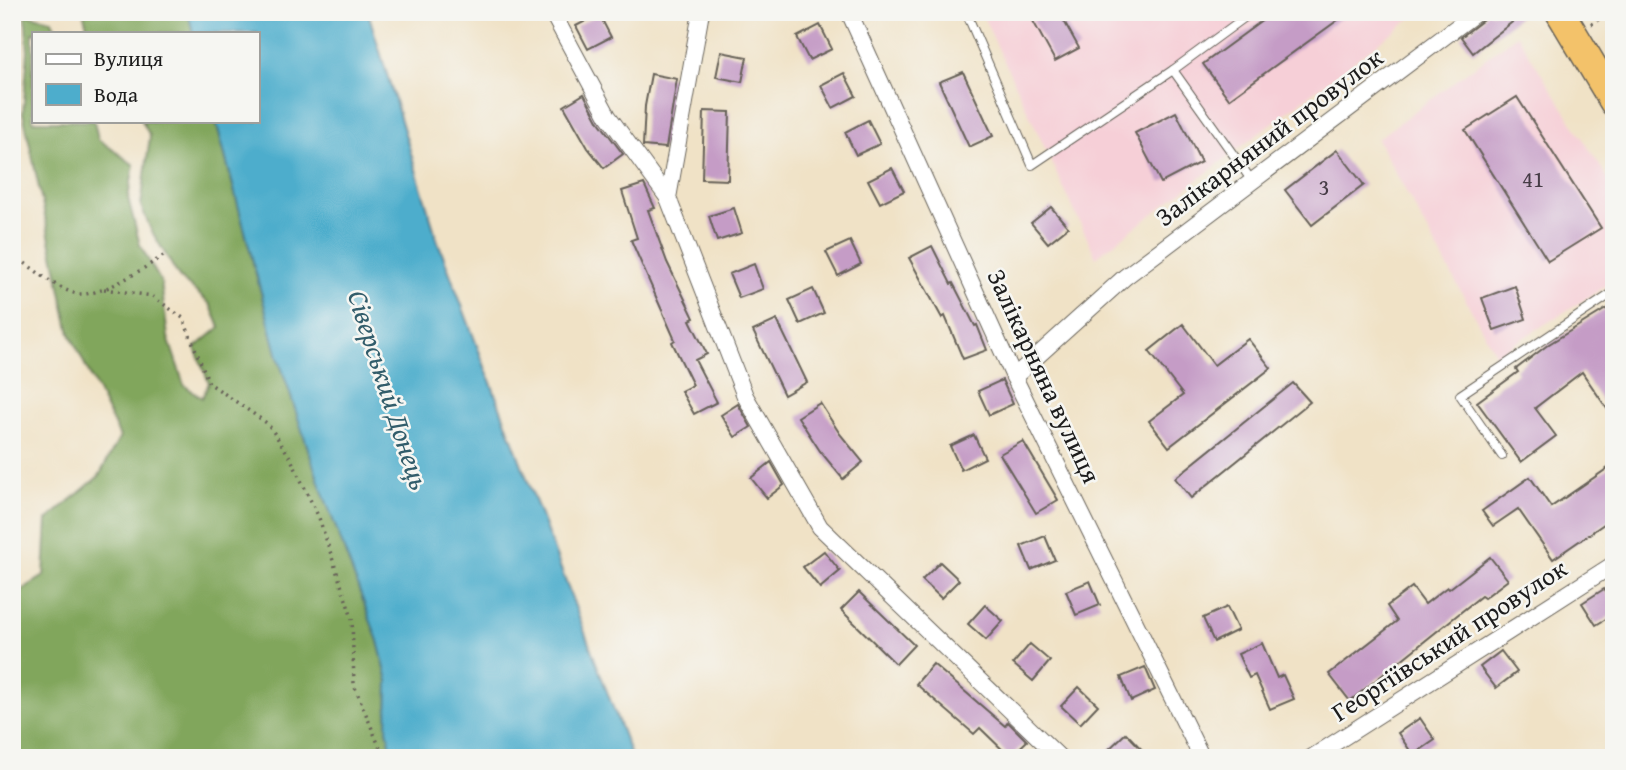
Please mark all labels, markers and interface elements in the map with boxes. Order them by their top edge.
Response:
legend [32,32,259,122]
street label: Залікарняний провулок [1147,38,1391,235]
text: Вулиця [94,43,164,74]
text: Вода [94,79,138,110]
house number: 41 [1522,162,1544,195]
house number: 3 [1318,170,1330,203]
street label: Залікарняна вулиця [978,262,1111,489]
water label: Сіверський Донець [338,285,441,495]
street label: Георгіївський провулок [1323,548,1575,731]

